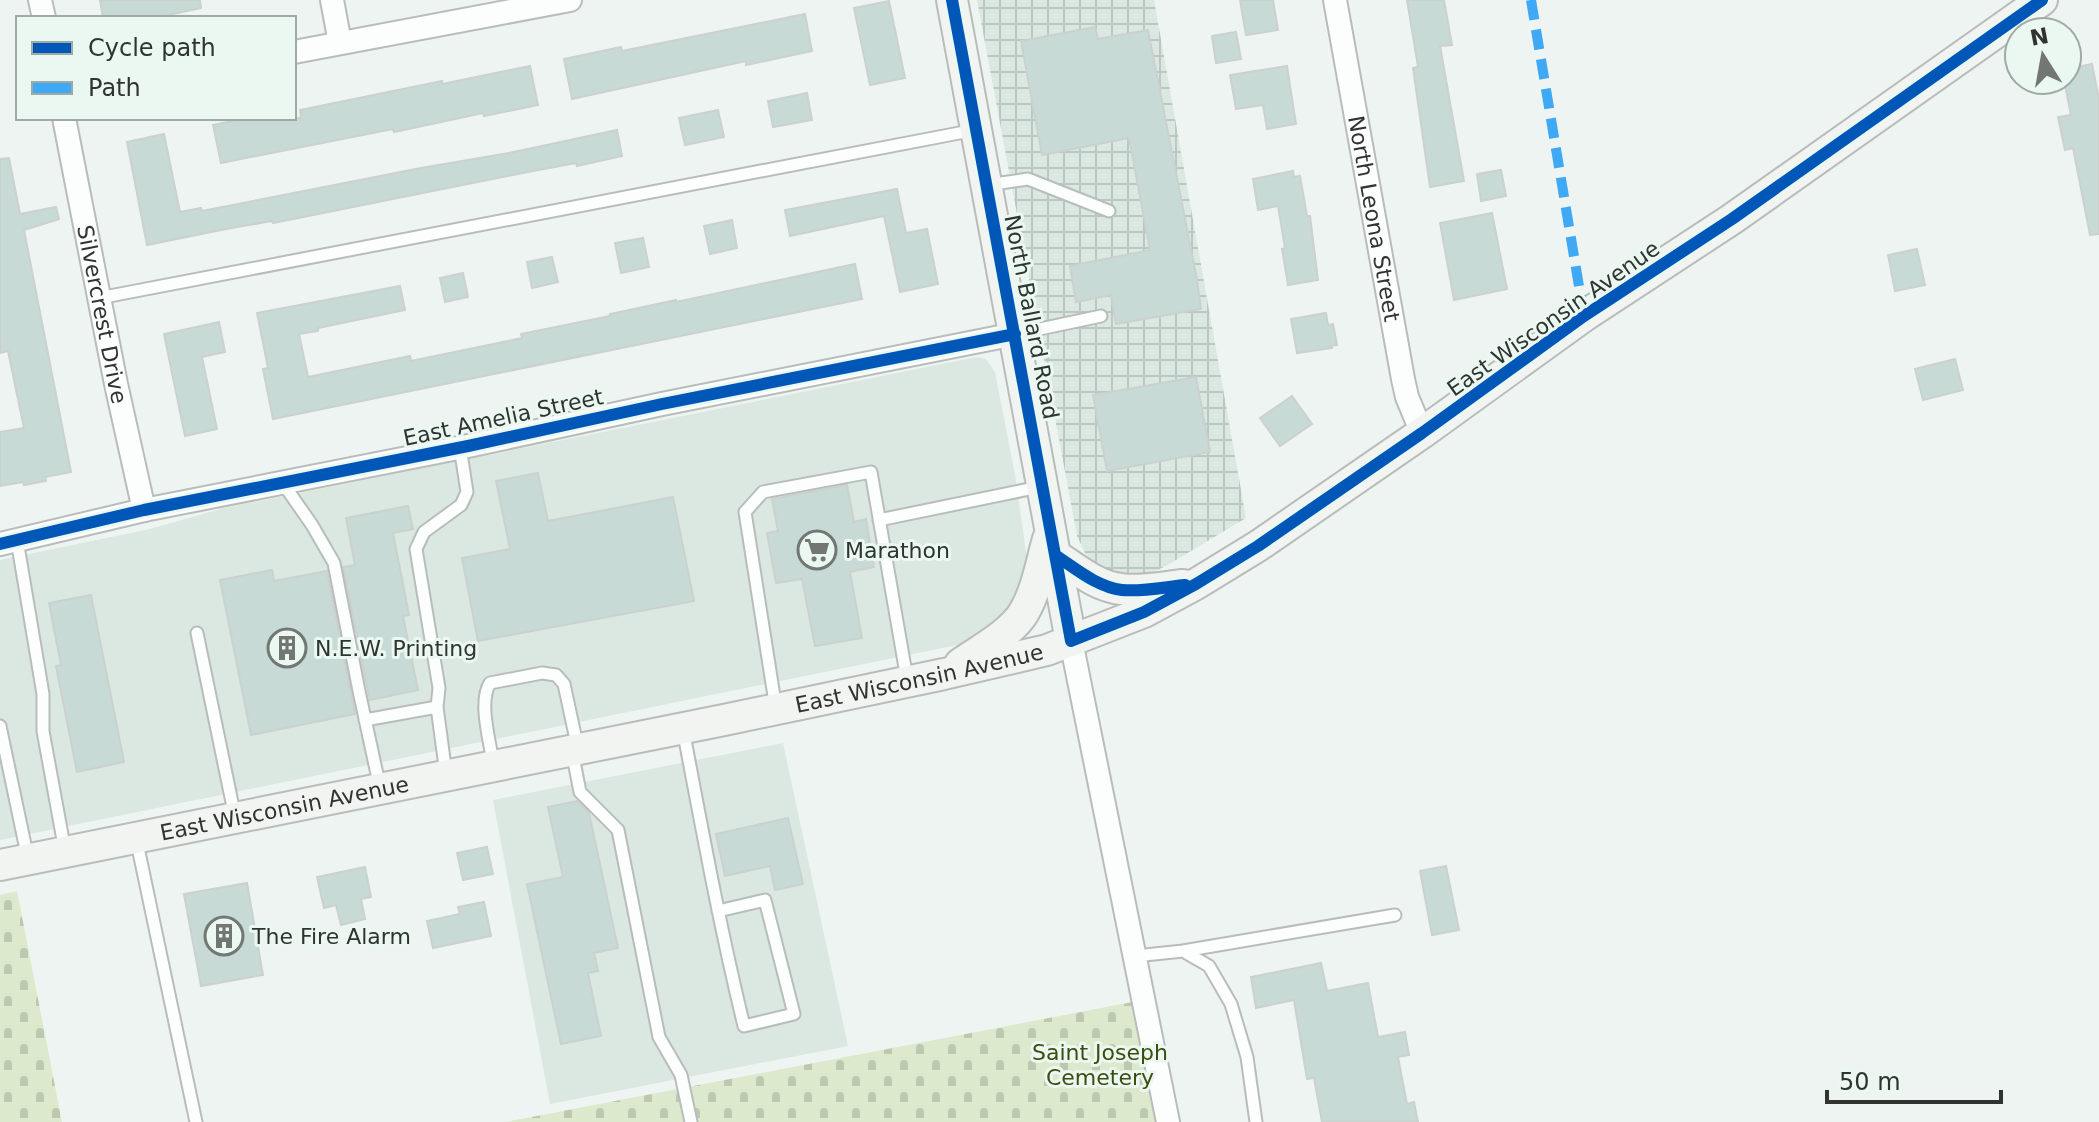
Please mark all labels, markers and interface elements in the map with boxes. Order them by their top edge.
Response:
legend [16,16,296,120]
north arrow [2003,16,2083,96]
text: N [2028,23,2051,51]
text: Cycle path [88,34,216,62]
text: Path [88,74,141,102]
street label: North Leona Street [1343,114,1405,324]
street label: North Ballard Road [999,213,1064,421]
street label: Silvercrest Drive [72,223,132,406]
street label: East Wisconsin Avenue [1442,236,1664,401]
street label: East Amelia Street [401,384,606,451]
supermarket icon: Marathon [796,529,838,571]
place label: Marathon [845,538,950,563]
building icon: N.E.W. Printing [266,627,308,669]
place label: N.E.W. Printing [315,636,477,661]
street label: East Wisconsin Avenue [793,639,1046,718]
street label: East Wisconsin Avenue [158,771,411,846]
building icon: The Fire Alarm [203,915,245,957]
place label: The Fire Alarm [251,924,411,949]
park label: Saint Joseph Cemetery [1032,1040,1168,1090]
scale bar [1827,1054,2001,1104]
text: 50 m [1839,1068,1901,1096]

